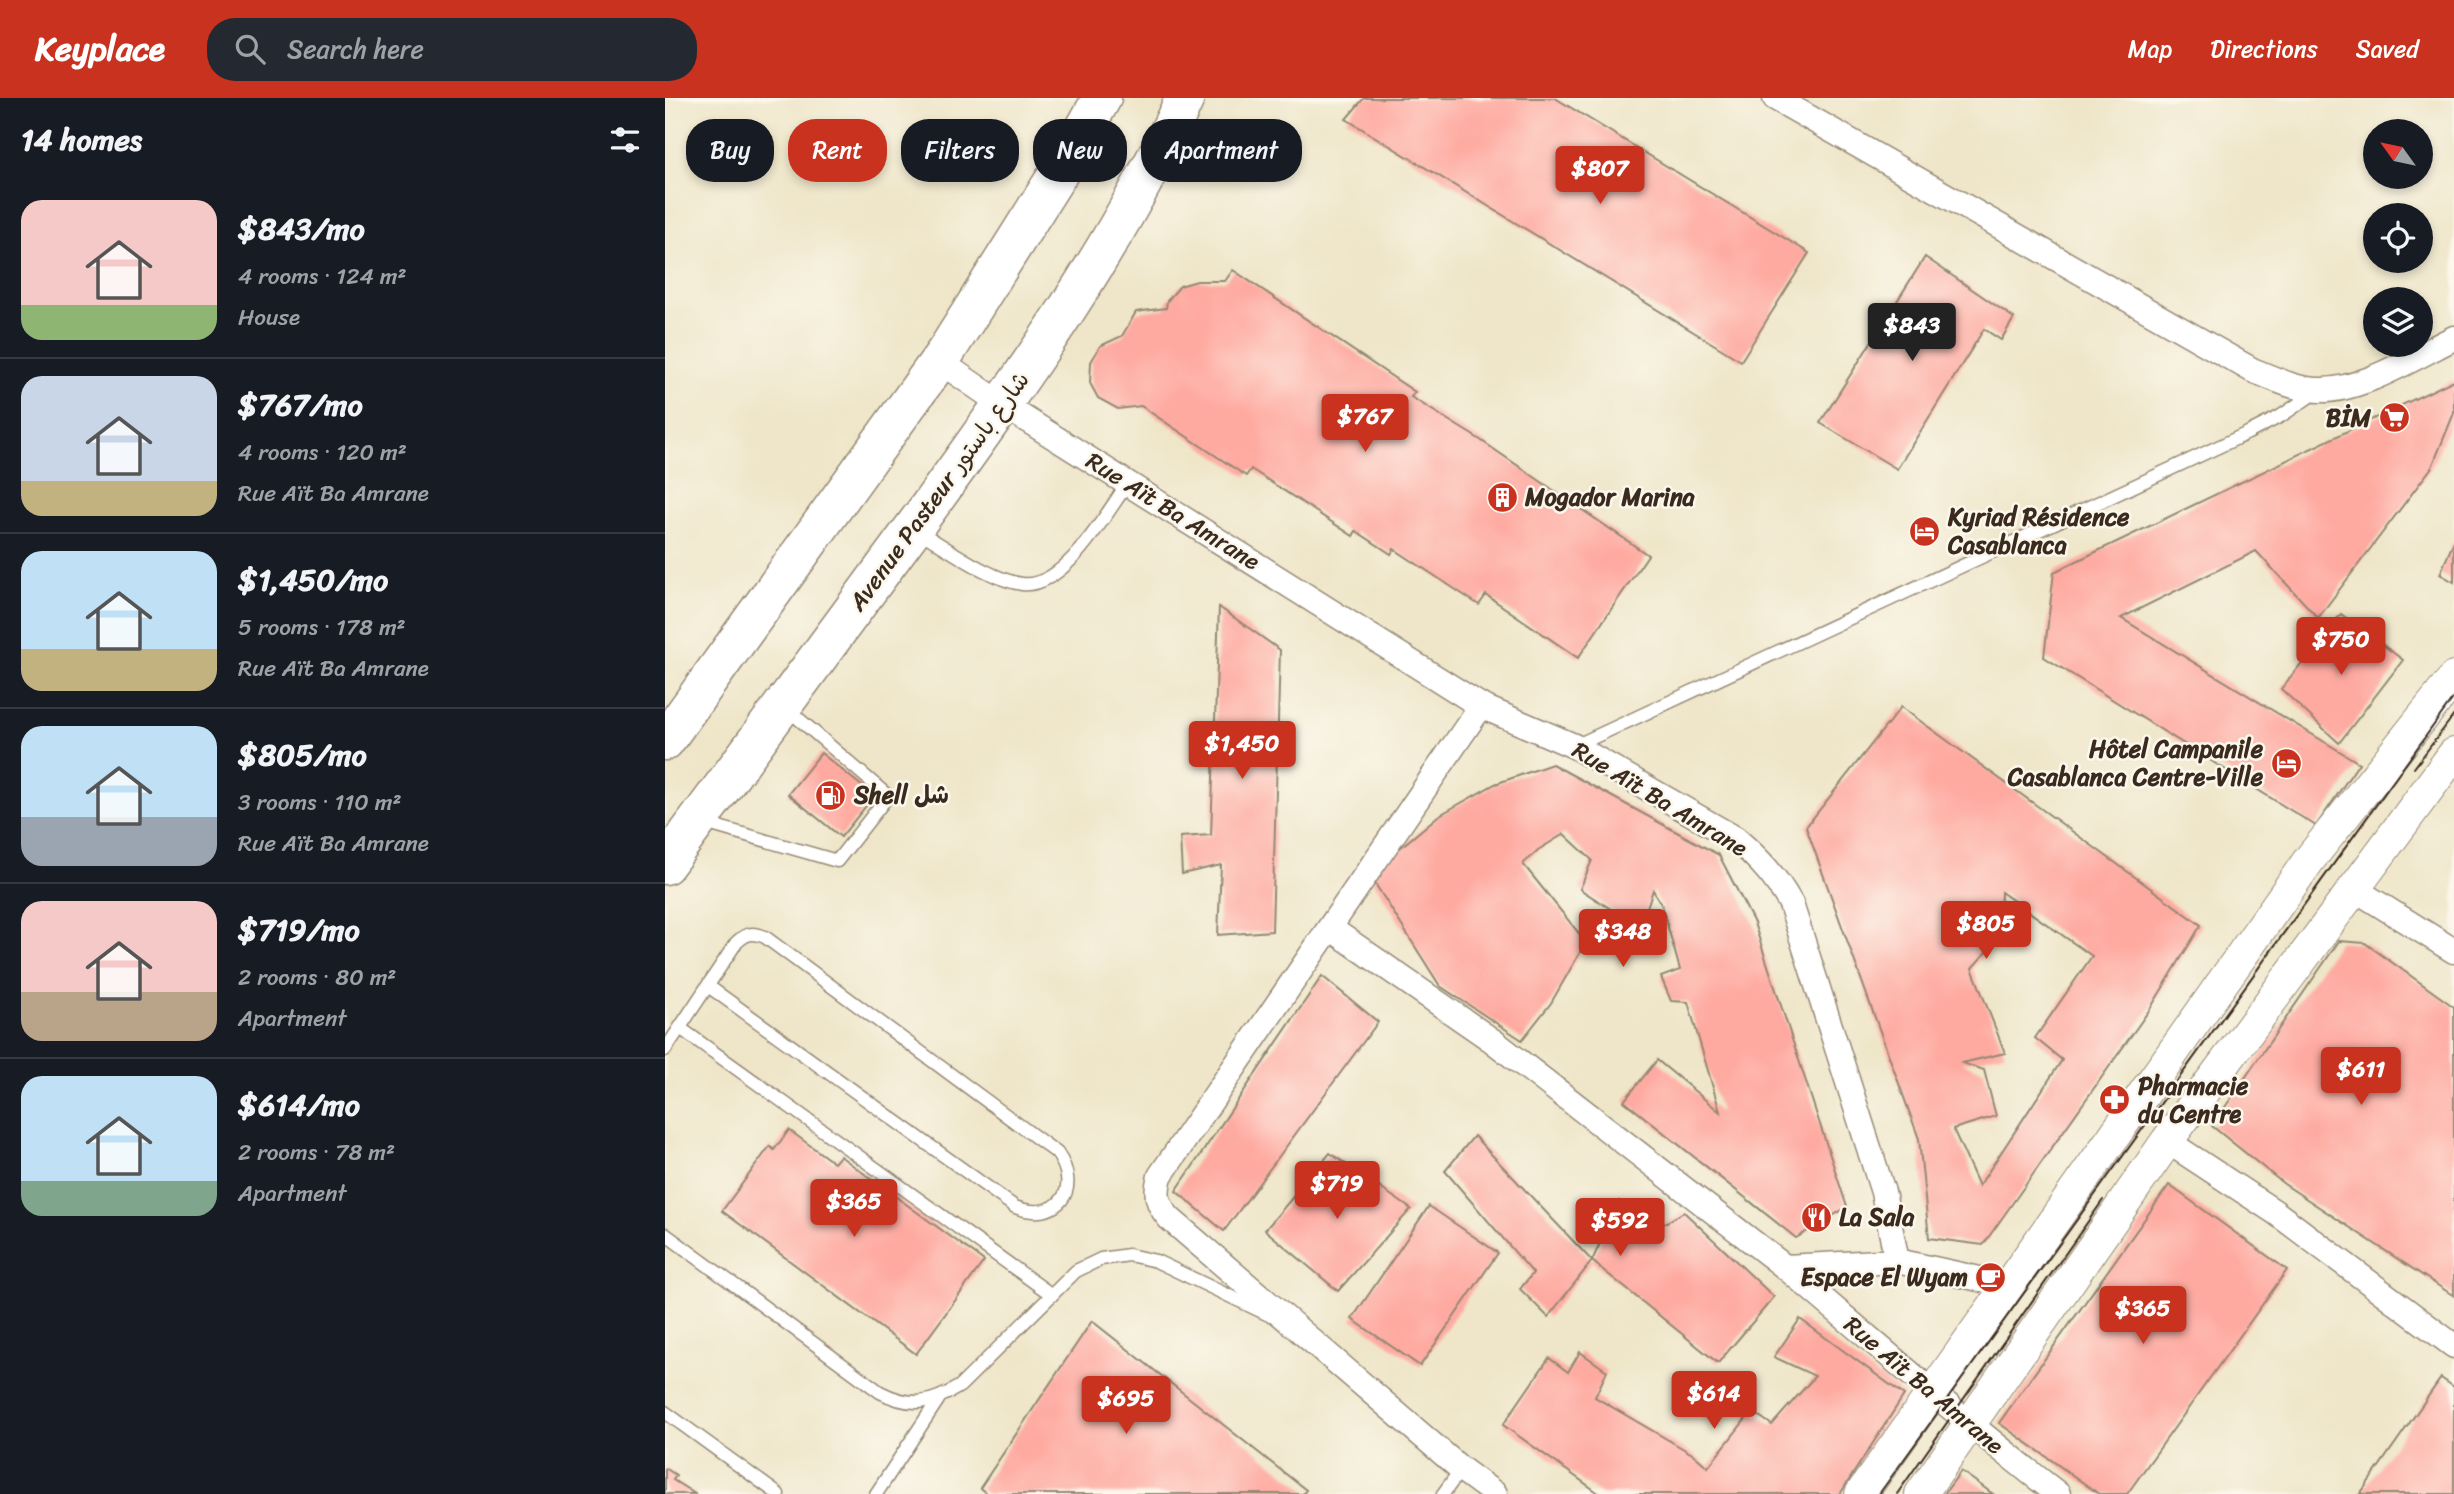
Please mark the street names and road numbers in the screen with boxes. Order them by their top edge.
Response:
street label: Avenue Pasteur شارع باستور [837,362,1041,621]
street label: Rue Aït Ba Amrane [1077,440,1269,582]
street label: Rue Aït Ba Amrane [1564,730,1757,869]
street label: Rue Aït Ba Amrane [1834,1305,2014,1465]

